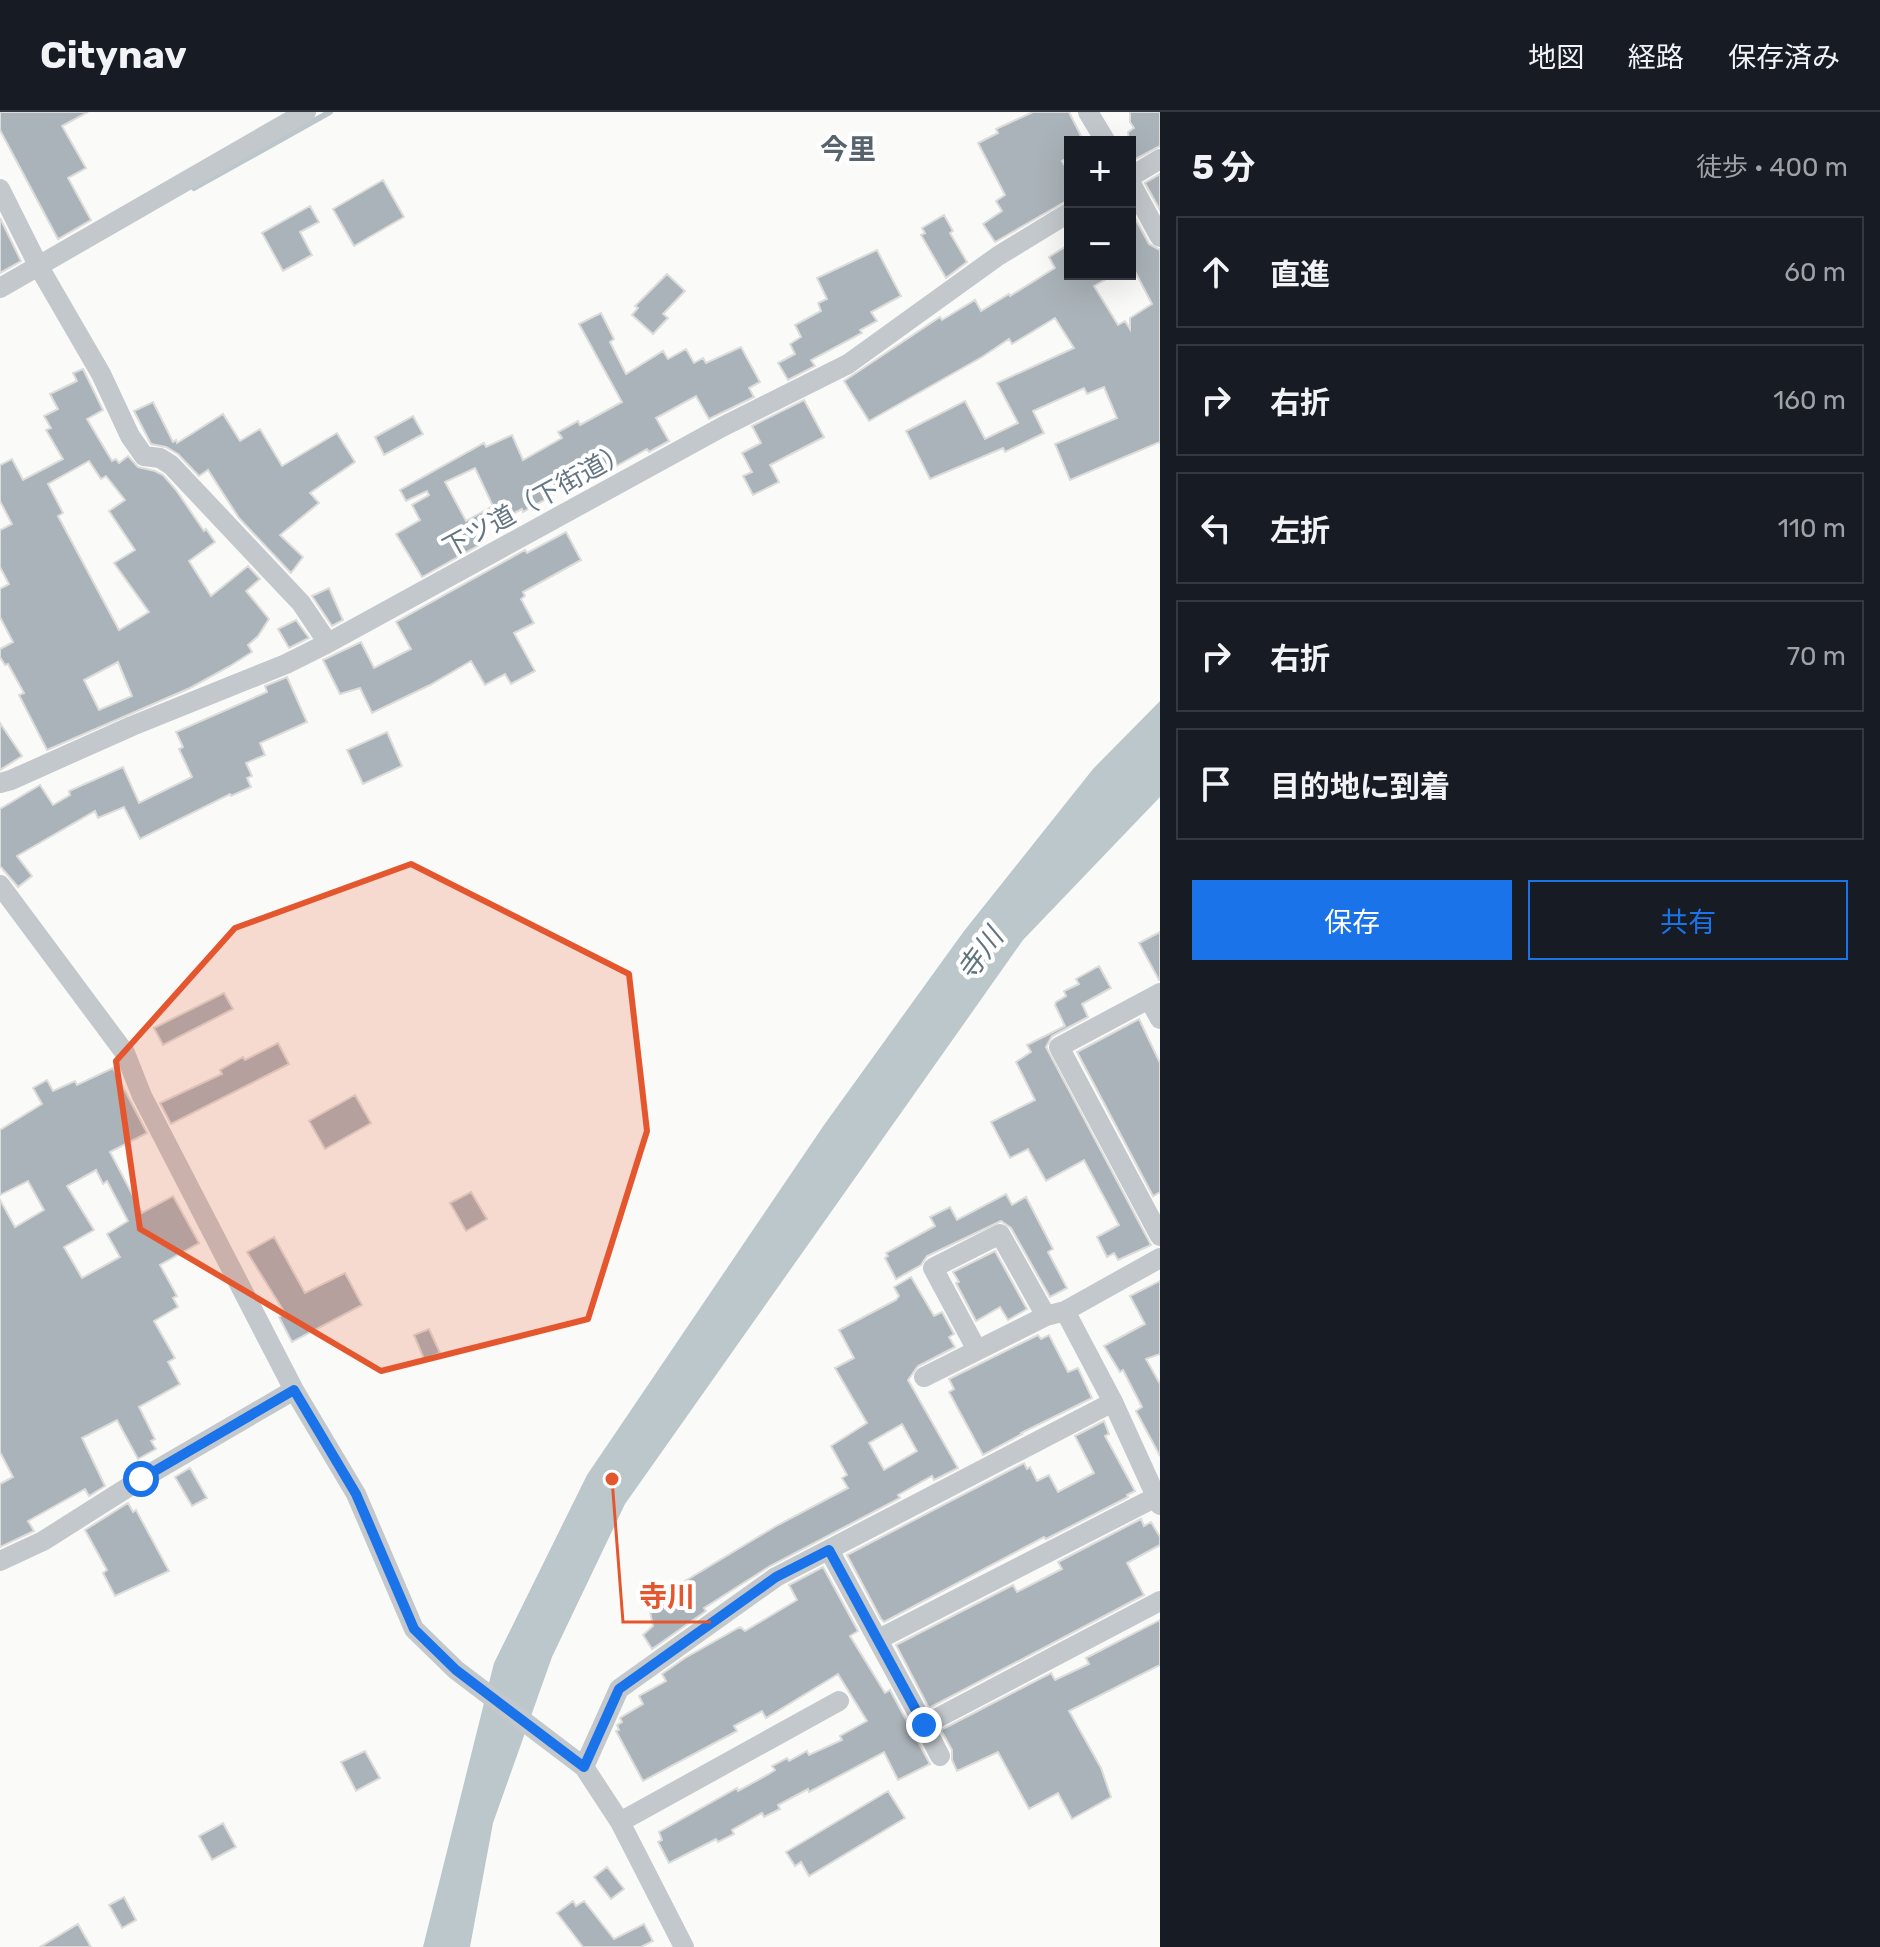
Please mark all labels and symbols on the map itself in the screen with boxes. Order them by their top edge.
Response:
district label: 今里 [820,133,876,166]
street label: 下ツ道（下街道） [438,436,634,564]
water label: 寺川 [950,919,1012,986]
route start [123,1461,159,1497]
callout: 寺川 [623,1570,711,1622]
text: 寺川 [639,1580,695,1613]
route end [906,1707,942,1743]

